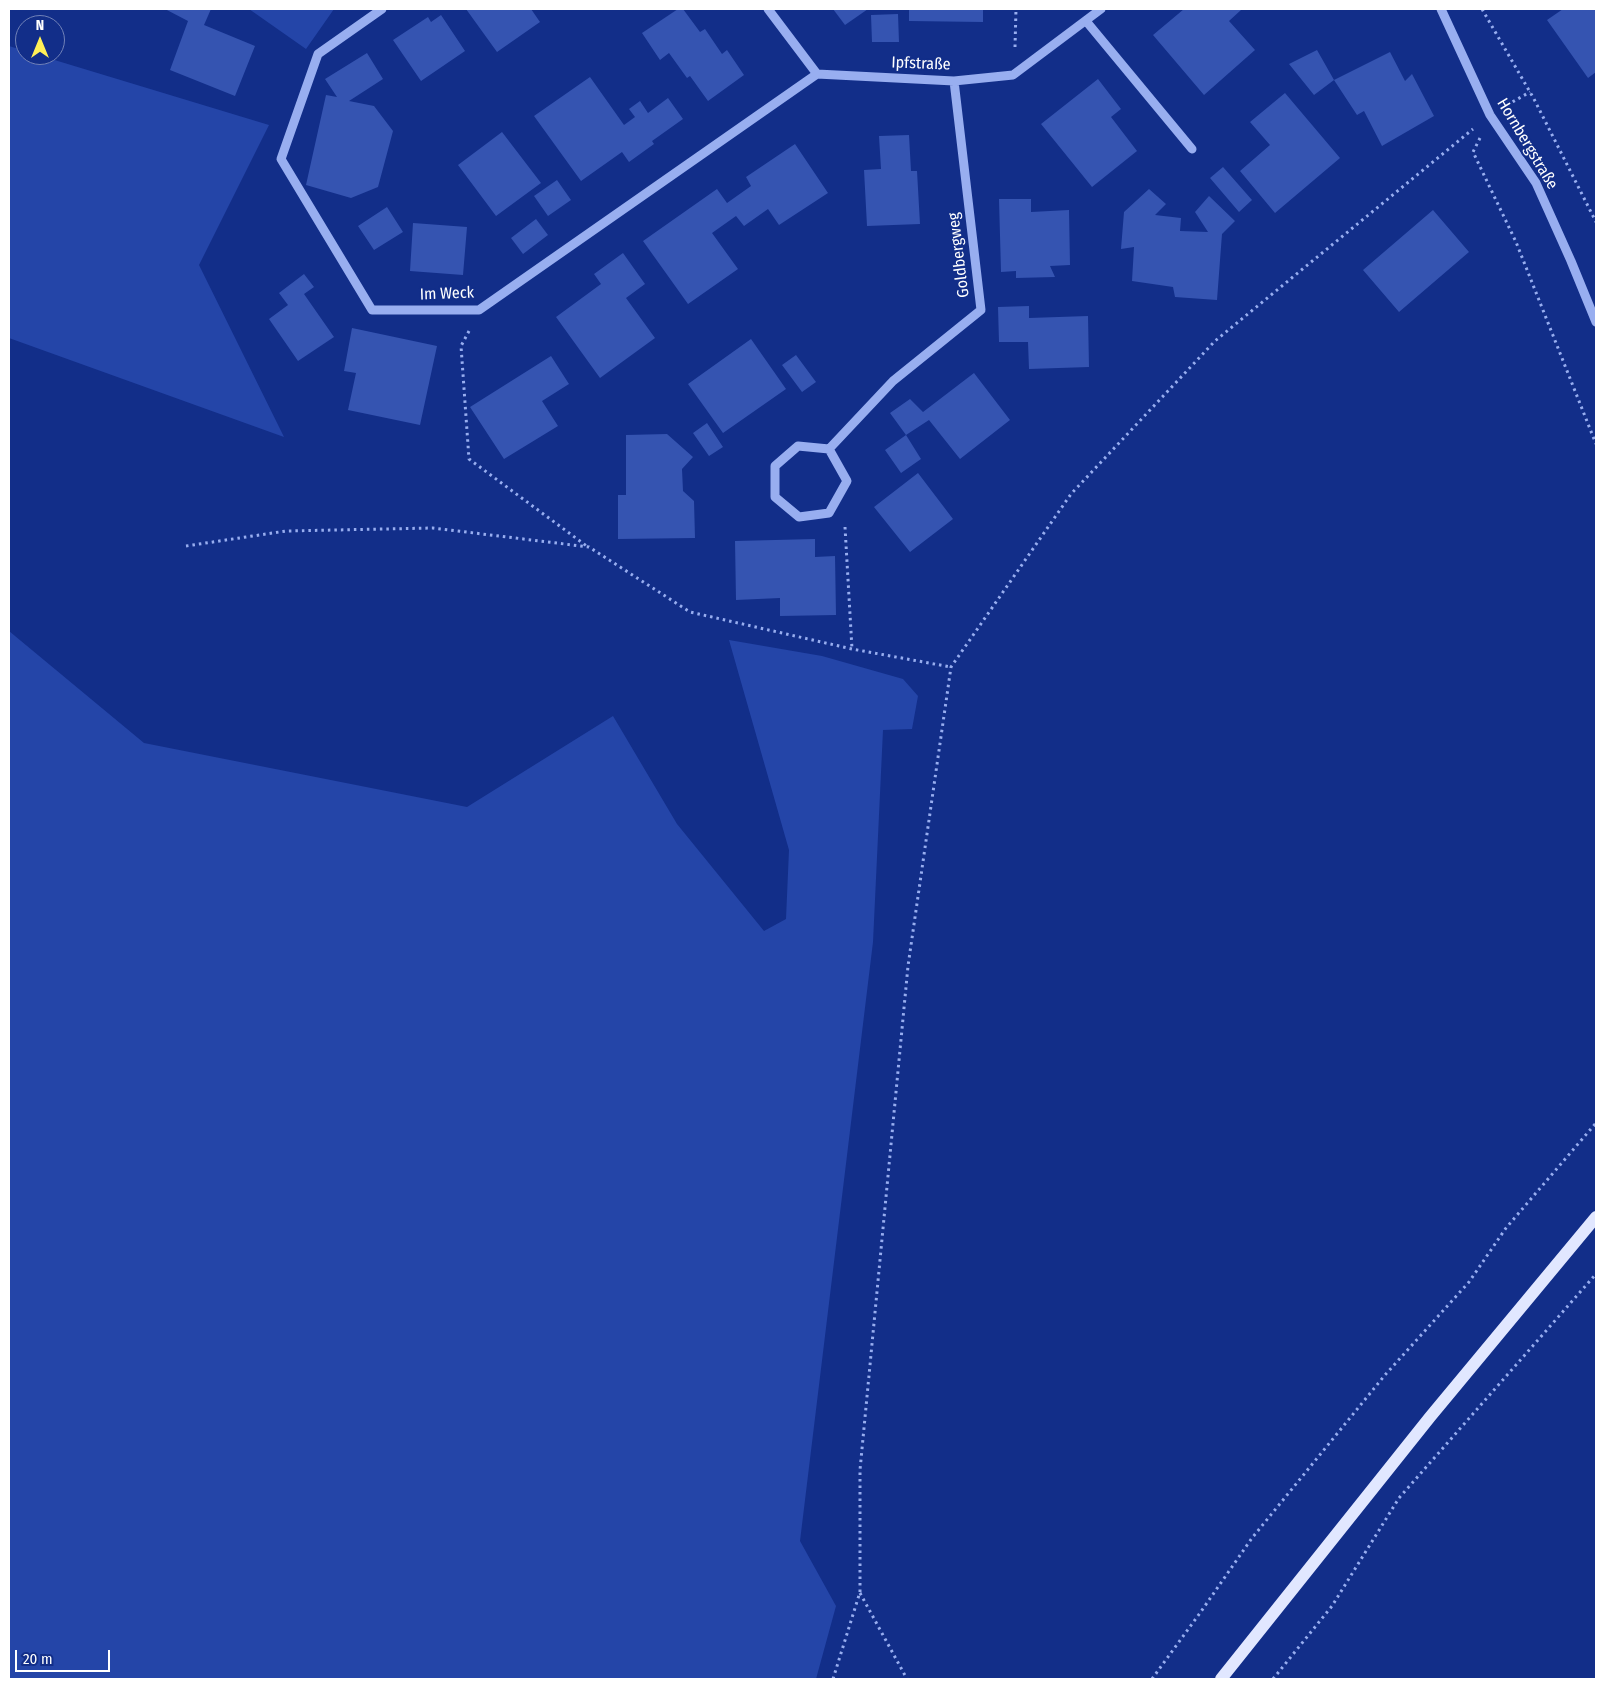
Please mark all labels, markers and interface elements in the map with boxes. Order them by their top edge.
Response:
north arrow [15,15,65,65]
text: N [36,17,44,34]
street label: Ipfstraße [891,53,951,75]
street label: Hornbergstraße [1492,95,1562,193]
street label: Goldbergweg [944,211,974,299]
street label: Im Weck [420,283,474,305]
scale bar [18,1640,112,1672]
text: 20 m [23,1650,53,1668]

